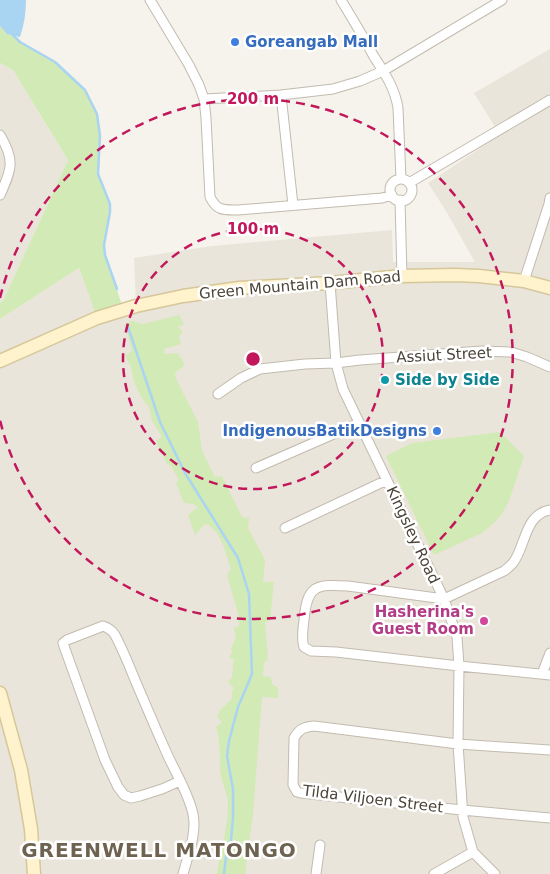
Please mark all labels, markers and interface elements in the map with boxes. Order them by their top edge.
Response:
place label: Goreangab Mall [245,33,378,51]
marker: Goreangab Mall [229,36,241,48]
text: 200 m [227,90,279,108]
text: 100 m [227,220,279,238]
street label: Green Mountain Dam Road [198,267,402,303]
street label: Assiut Street [396,343,492,366]
centre of rings [244,350,262,368]
place label: Side by Side [395,371,500,389]
marker: Side by Side [379,374,391,386]
place label: IndigenousBatikDesigns [222,422,427,440]
marker: IndigenousBatikDesigns [431,425,443,437]
street label: Kingsley Road [383,483,443,587]
place label: Hasherina's Guest Room [372,603,474,638]
marker: Hasherina's Guest Room [478,615,490,627]
street label: Tilda Viljoen Street [301,781,444,817]
district label: GREENWELL MATONGO [21,838,297,862]

